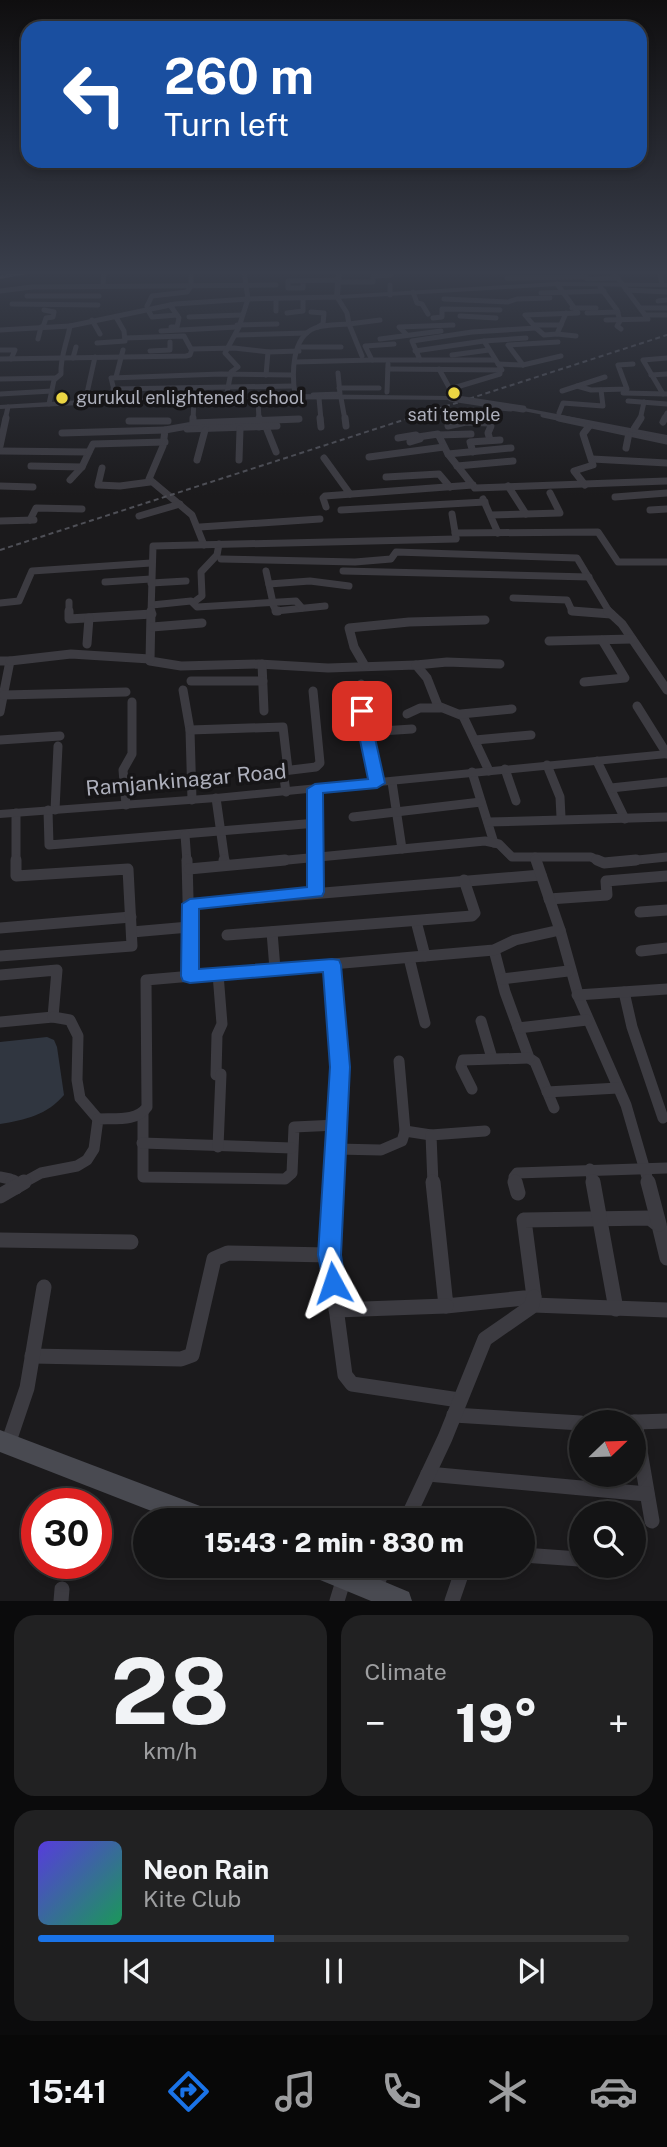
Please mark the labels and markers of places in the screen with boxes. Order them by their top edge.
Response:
marker: sati temple [446,385,462,401]
place label: gurukul enlightened school [76,387,304,408]
marker: gurukul enlightened school [54,390,70,406]
place label: sati temple [408,404,500,425]
pin [332,681,392,741]

